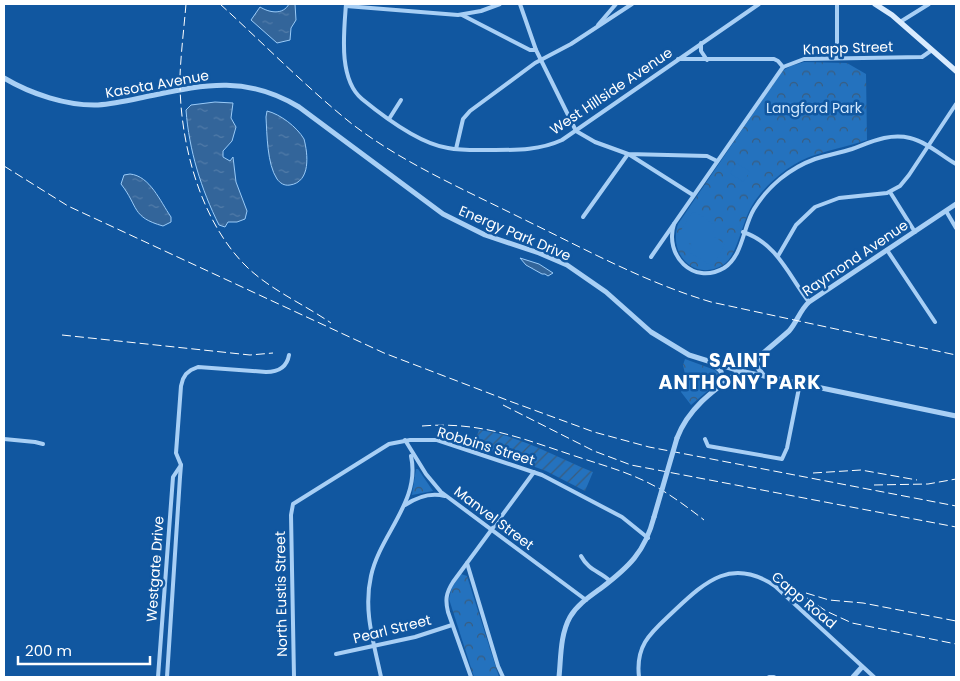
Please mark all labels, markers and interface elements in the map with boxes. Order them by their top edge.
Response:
street label: Knapp Street [802,36,894,60]
street label: West Hillside Avenue [546,42,676,139]
street label: Kasota Avenue [104,65,211,103]
park label: Langford Park [766,98,863,118]
street label: Energy Park Drive [456,200,574,266]
street label: Raymond Avenue [798,215,912,301]
district label: SAINT ANTHONY PARK [659,347,821,396]
street label: Robbins Street [435,422,537,470]
street label: Manvel Street [450,481,538,555]
street label: Westgate Drive [141,515,169,623]
street label: North Eustis Street [270,531,292,657]
street label: Capp Road [767,567,841,633]
street label: Pearl Street [351,610,433,648]
scale bar [18,634,150,666]
text: 200 m [25,640,72,661]

